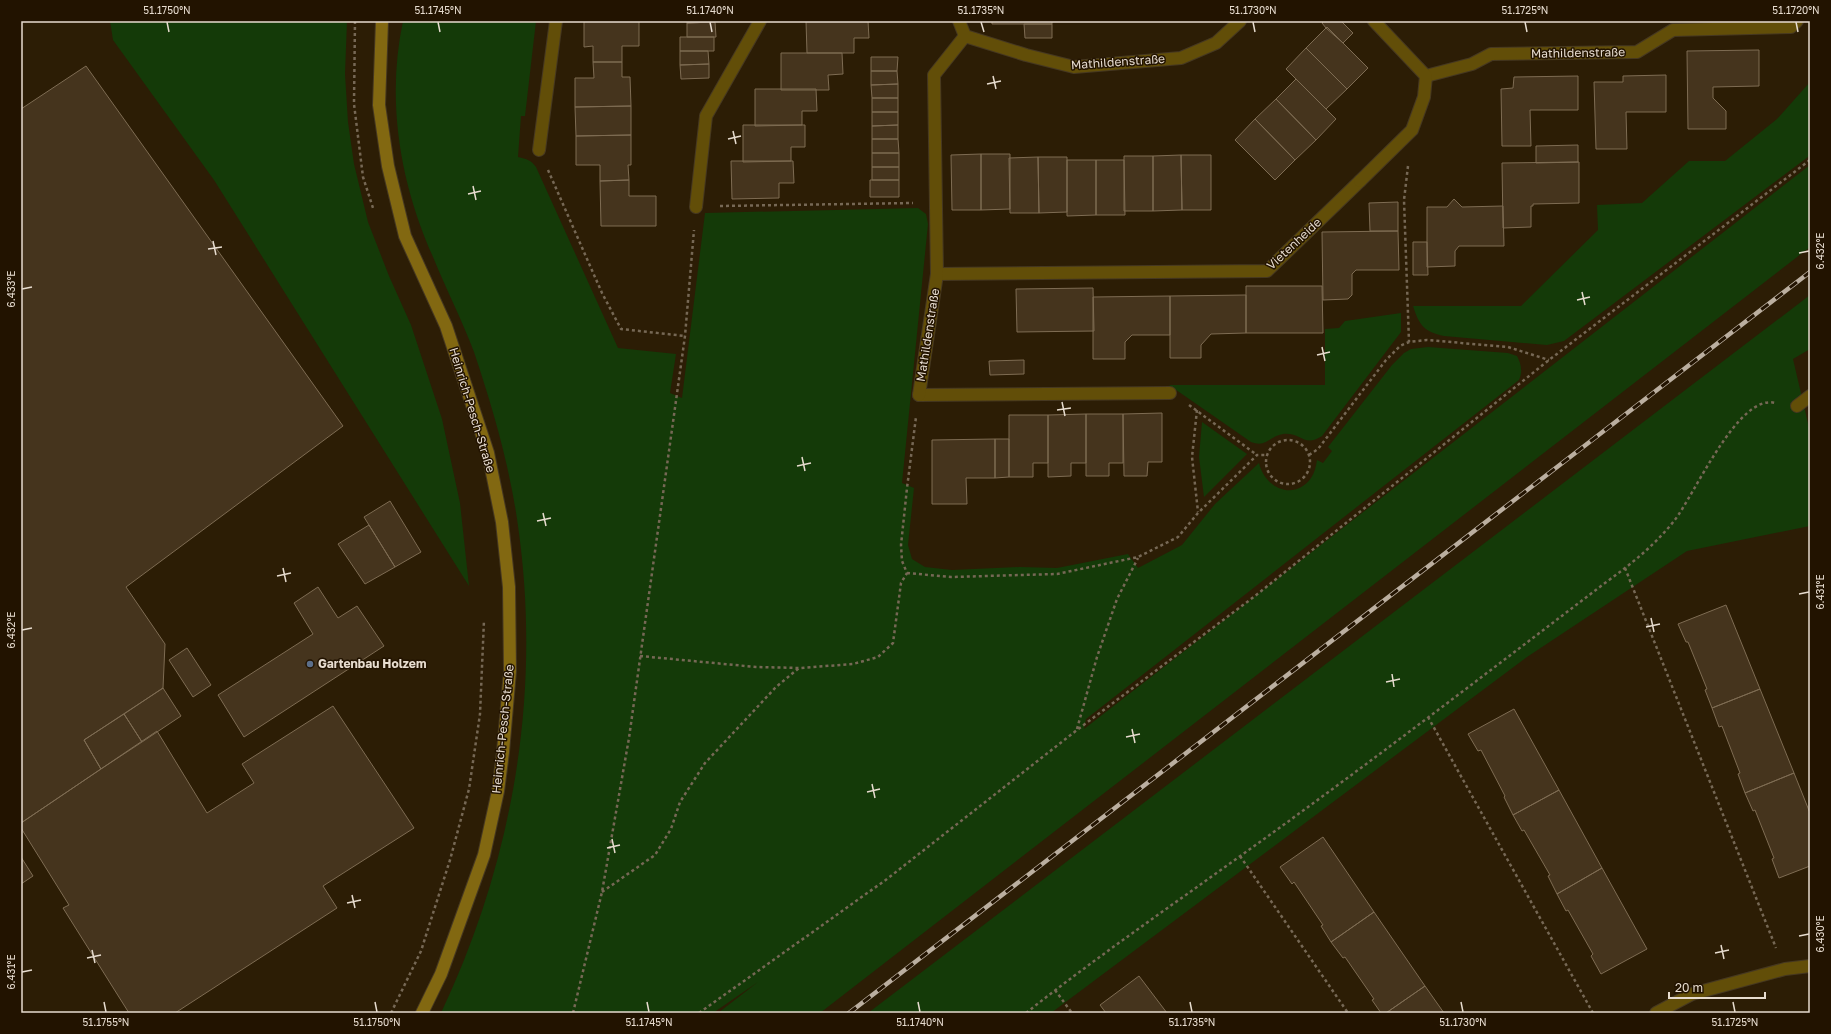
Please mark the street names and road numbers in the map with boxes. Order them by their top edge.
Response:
street label: Mathildenstraße [1531,44,1625,61]
street label: Mathildenstraße [1070,51,1166,72]
street label: Vietenheide [1263,215,1324,273]
street label: Mathildenstraße [913,287,942,383]
street label: Heinrich-Pesch-Straße [446,345,499,474]
street label: Heinrich-Pesch-Straße [488,663,517,794]

